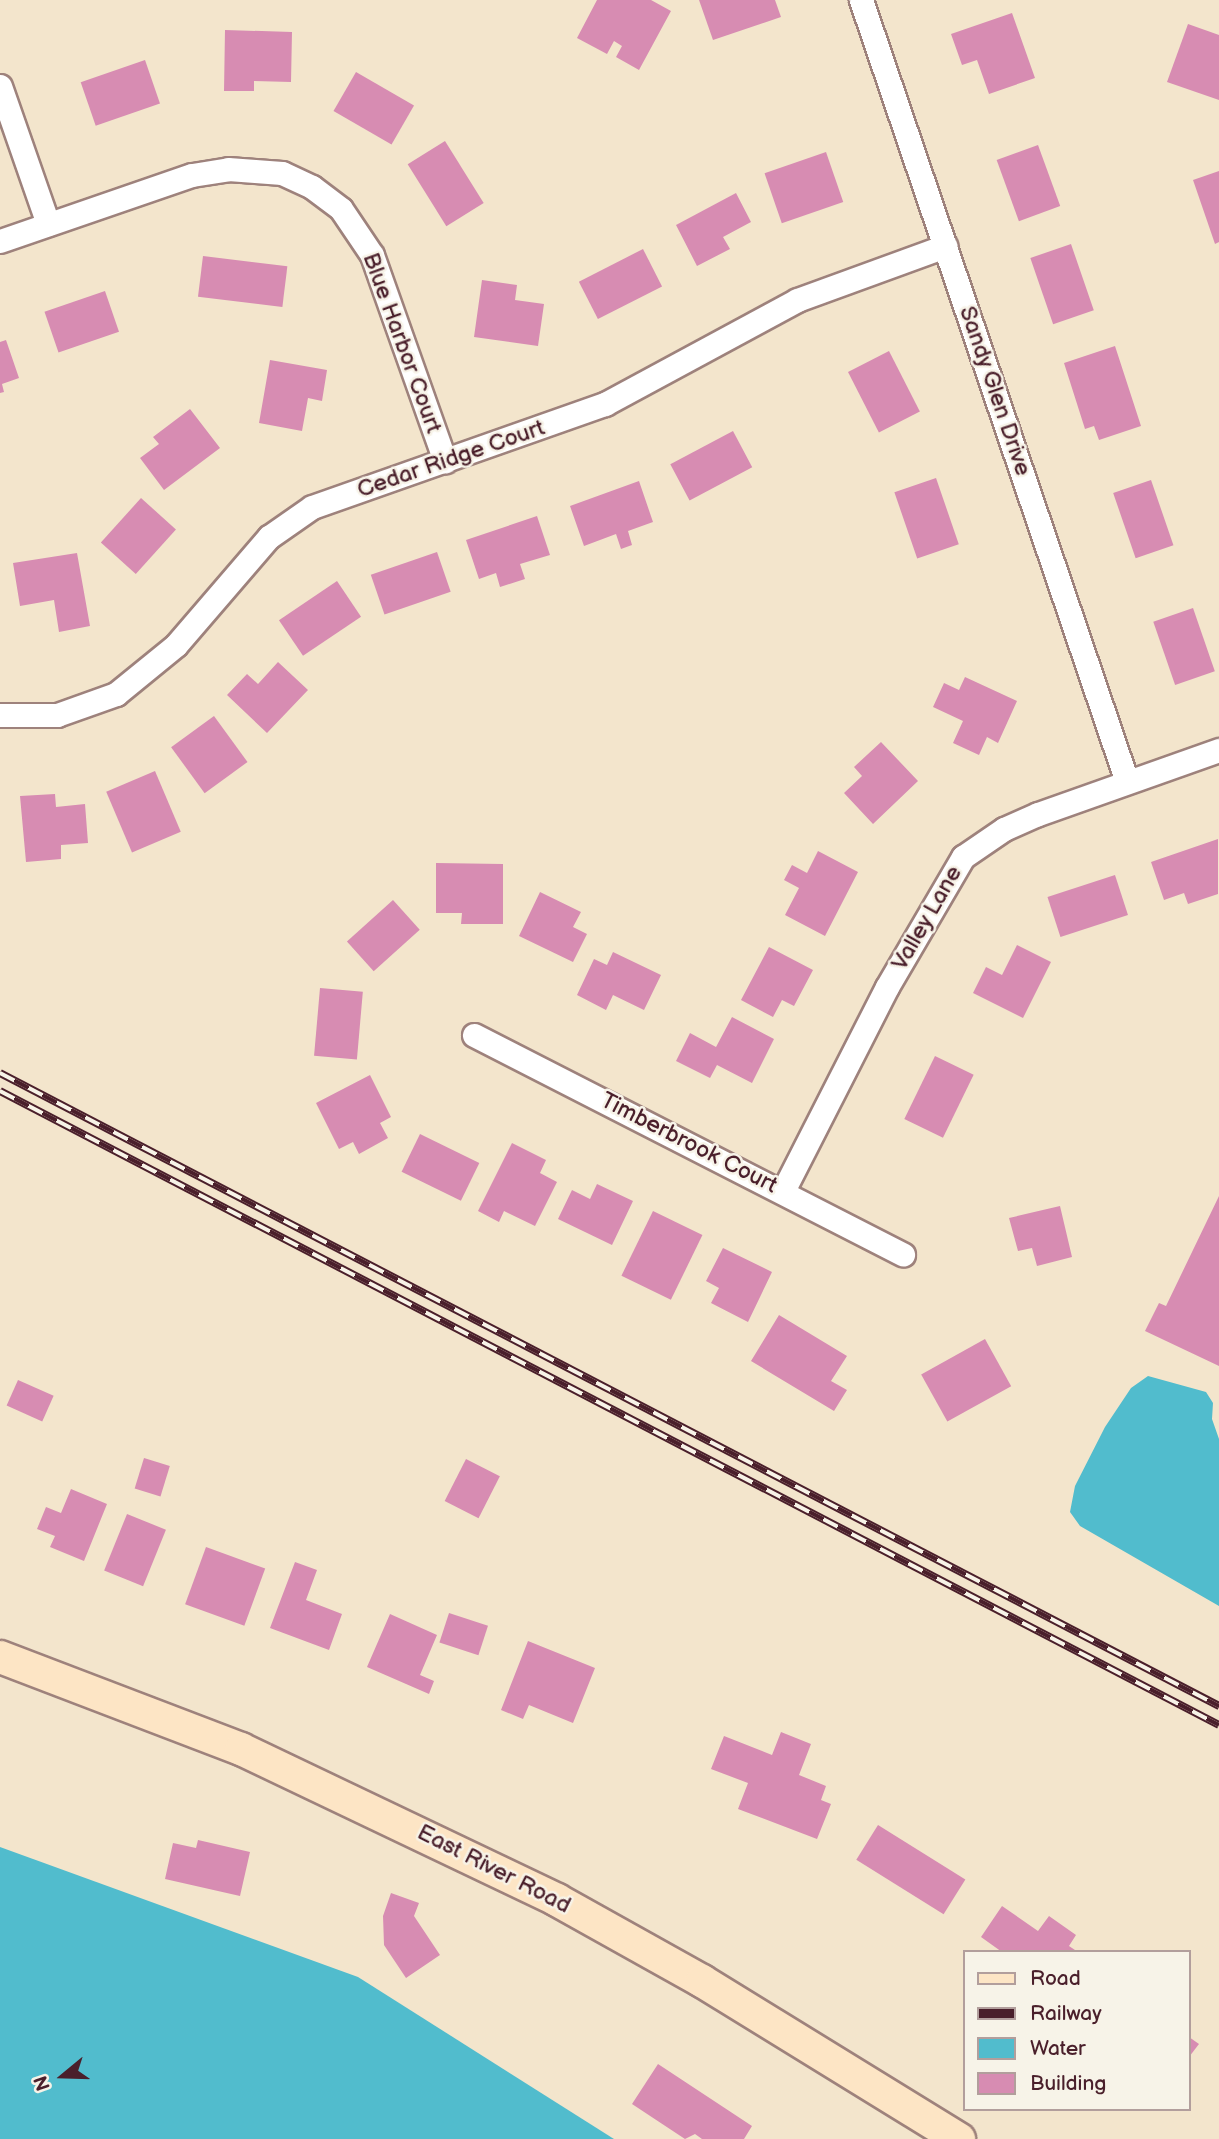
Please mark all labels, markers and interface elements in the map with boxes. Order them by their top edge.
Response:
street label: Blue Harbor Court [357,249,447,437]
street label: Sandy Glen Drive [953,302,1037,480]
street label: Cedar Ridge Court [354,414,548,504]
street label: Valley Lane [886,860,968,976]
street label: Timberbrook Court [596,1087,782,1199]
street label: East River Road [413,1818,575,1920]
legend [964,1950,1191,2111]
text: Road [1030,1966,1081,1991]
text: Railway [1030,2001,1102,2026]
text: Water [1030,2036,1086,2061]
north arrow [28,2041,98,2111]
text: Building [1030,2071,1106,2096]
text: N [29,2073,56,2093]

